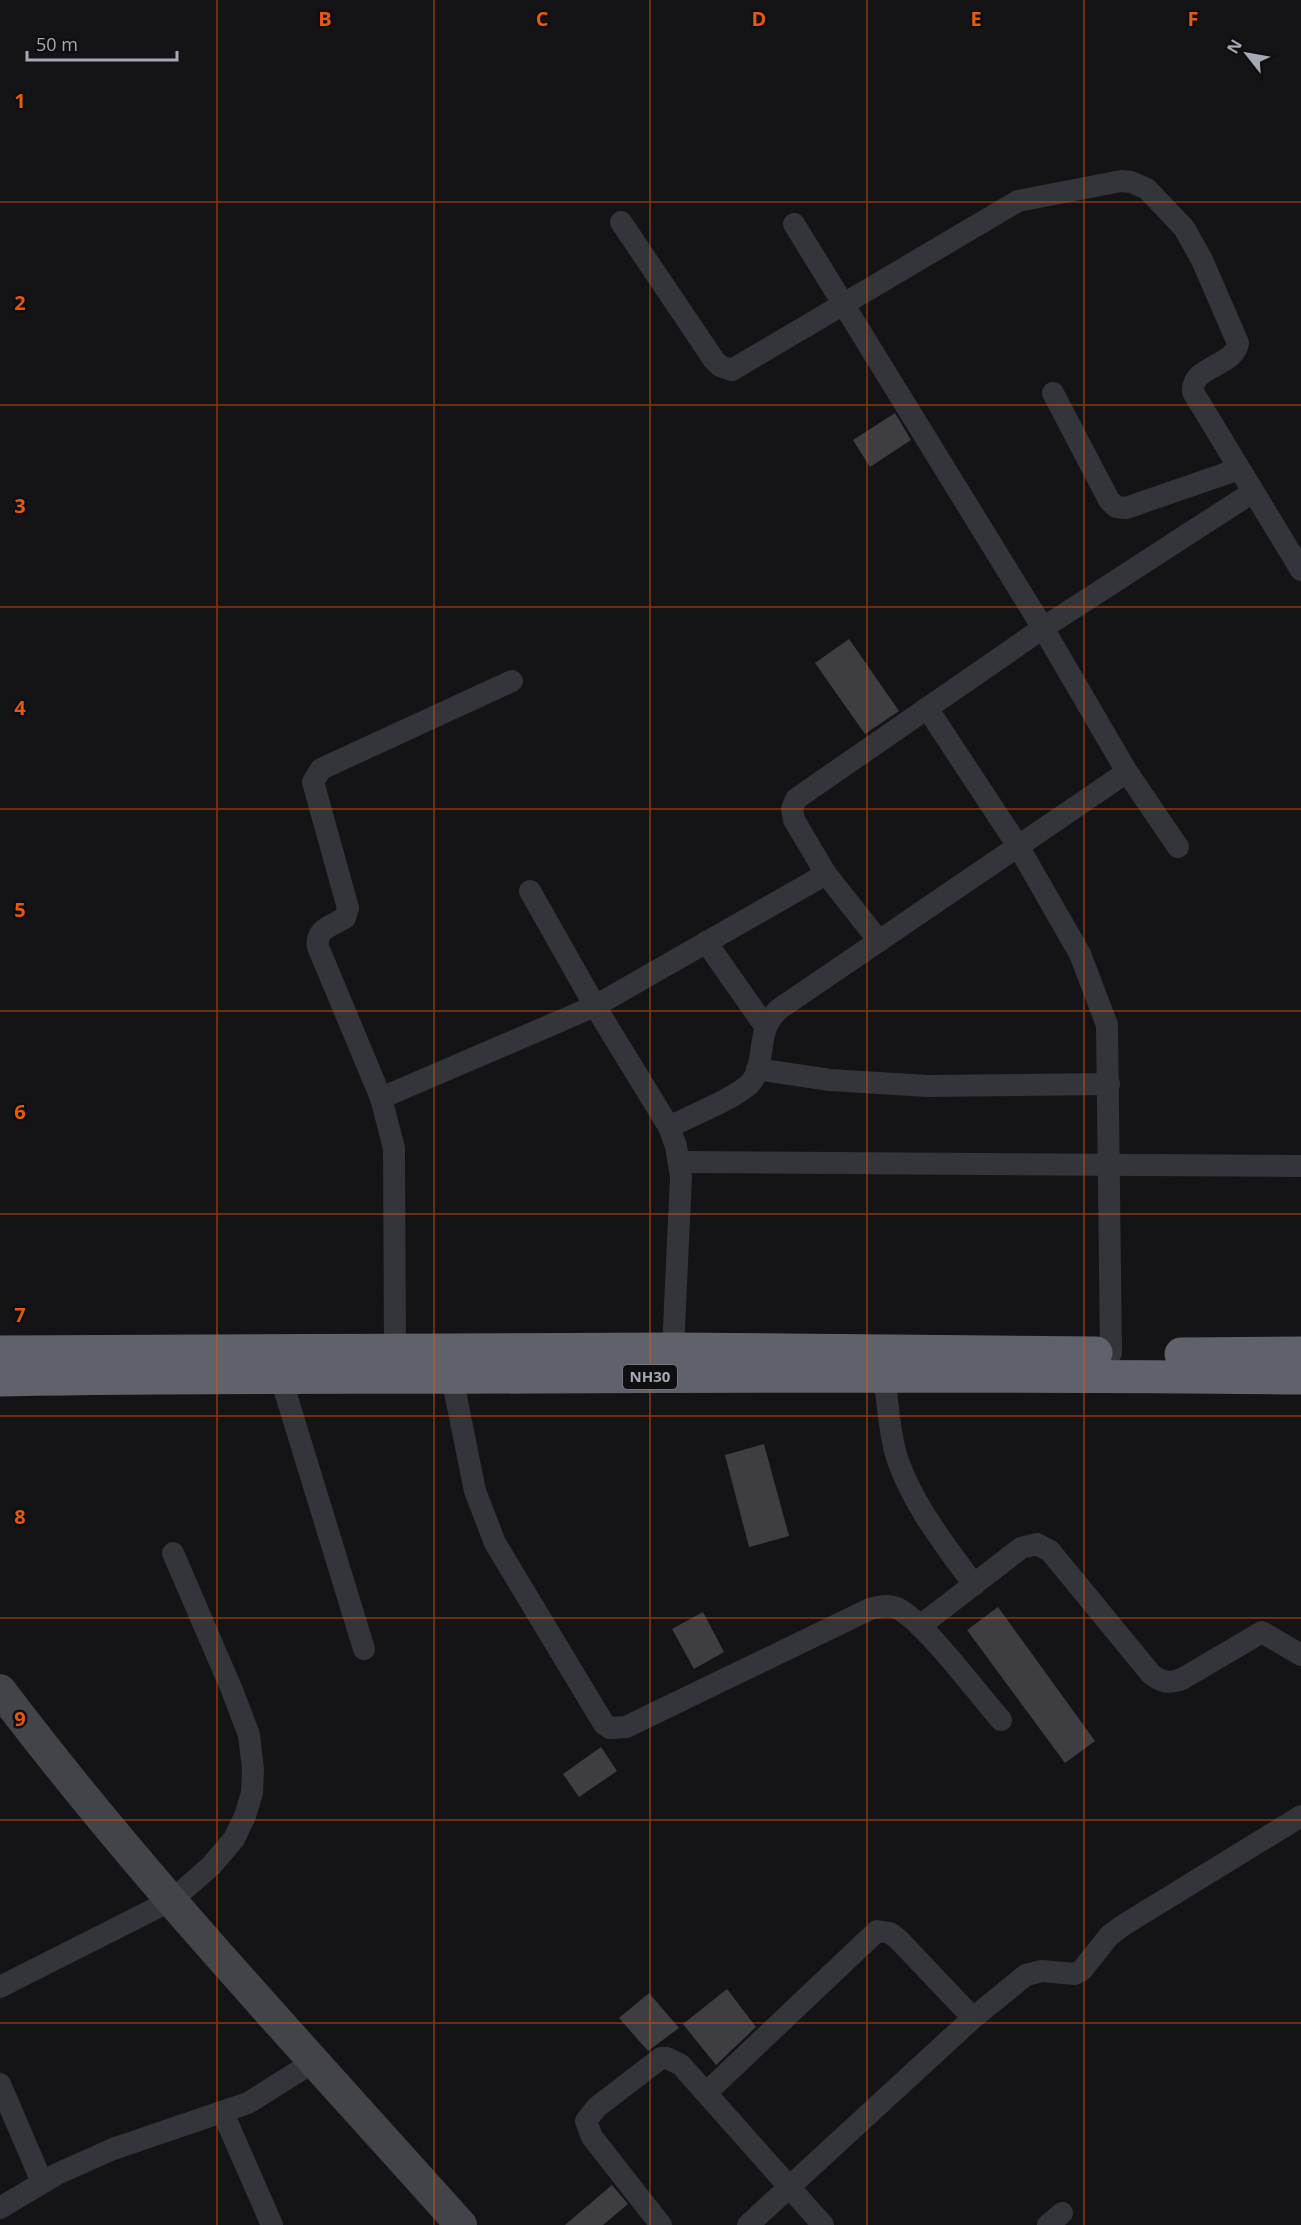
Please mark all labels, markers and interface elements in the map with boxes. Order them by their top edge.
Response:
text: B [318,5,332,32]
text: C [536,5,549,32]
text: D [752,5,766,32]
text: E [970,5,982,32]
text: F [1188,5,1198,32]
scale bar [27,24,177,62]
north arrow [1217,24,1277,84]
text: 50 m [36,32,78,56]
text: N [1221,35,1247,58]
text: 1 [14,87,26,114]
text: 2 [14,289,26,316]
text: 3 [14,492,26,519]
text: 4 [14,694,26,721]
text: 5 [14,896,26,923]
text: 6 [14,1098,26,1125]
text: 7 [14,1301,26,1328]
road number: NH30 [623,1365,677,1389]
text: 8 [14,1503,26,1530]
text: 9 [14,1705,26,1732]

